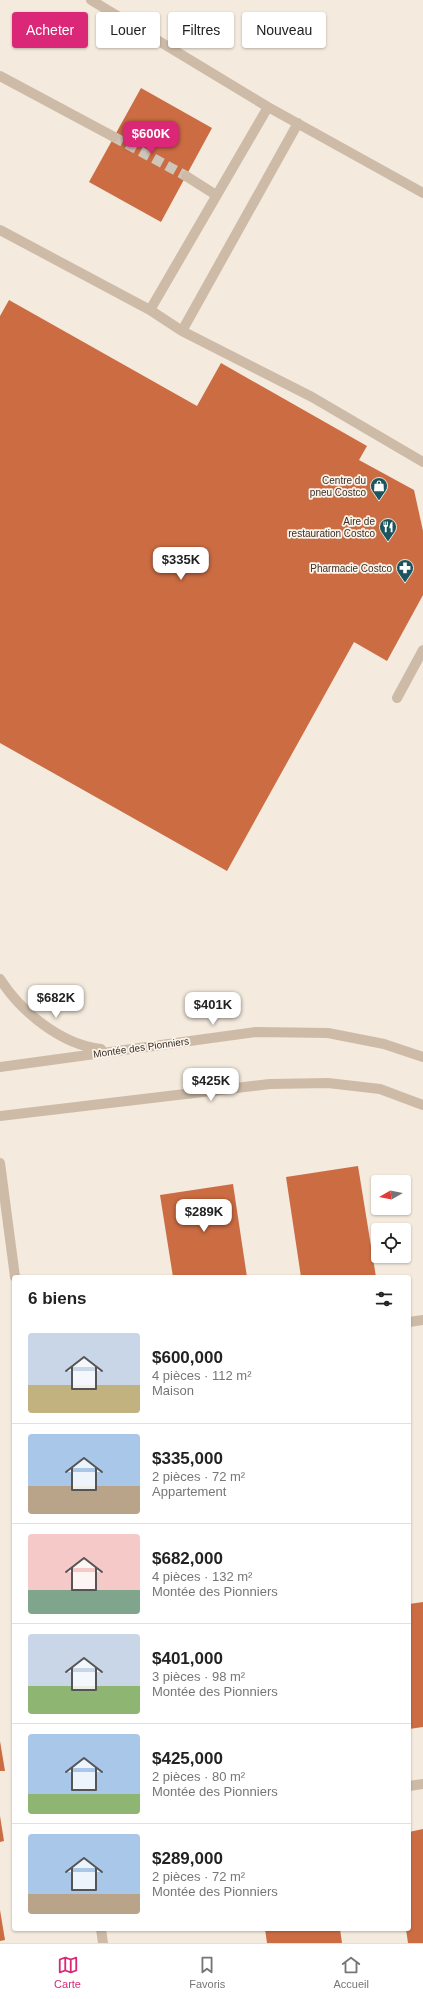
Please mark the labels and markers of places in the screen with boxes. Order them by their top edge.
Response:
pin: $600K [123,121,179,155]
place label: Centre du pneu Costco [310,475,366,498]
shop icon: Centre du pneu Costco [369,476,389,501]
place label: Aire de restauration Costco [288,516,375,539]
restaurant icon: Aire de restauration Costco [378,517,398,542]
pin: $335K [153,547,209,581]
pharmacy icon: Pharmacie Costco [395,558,415,583]
place label: Pharmacie Costco [310,563,392,574]
pin: $682K [28,985,84,1019]
pin: $401K [185,992,241,1026]
pin: $425K [183,1068,239,1102]
pin: $289K [176,1199,232,1233]

